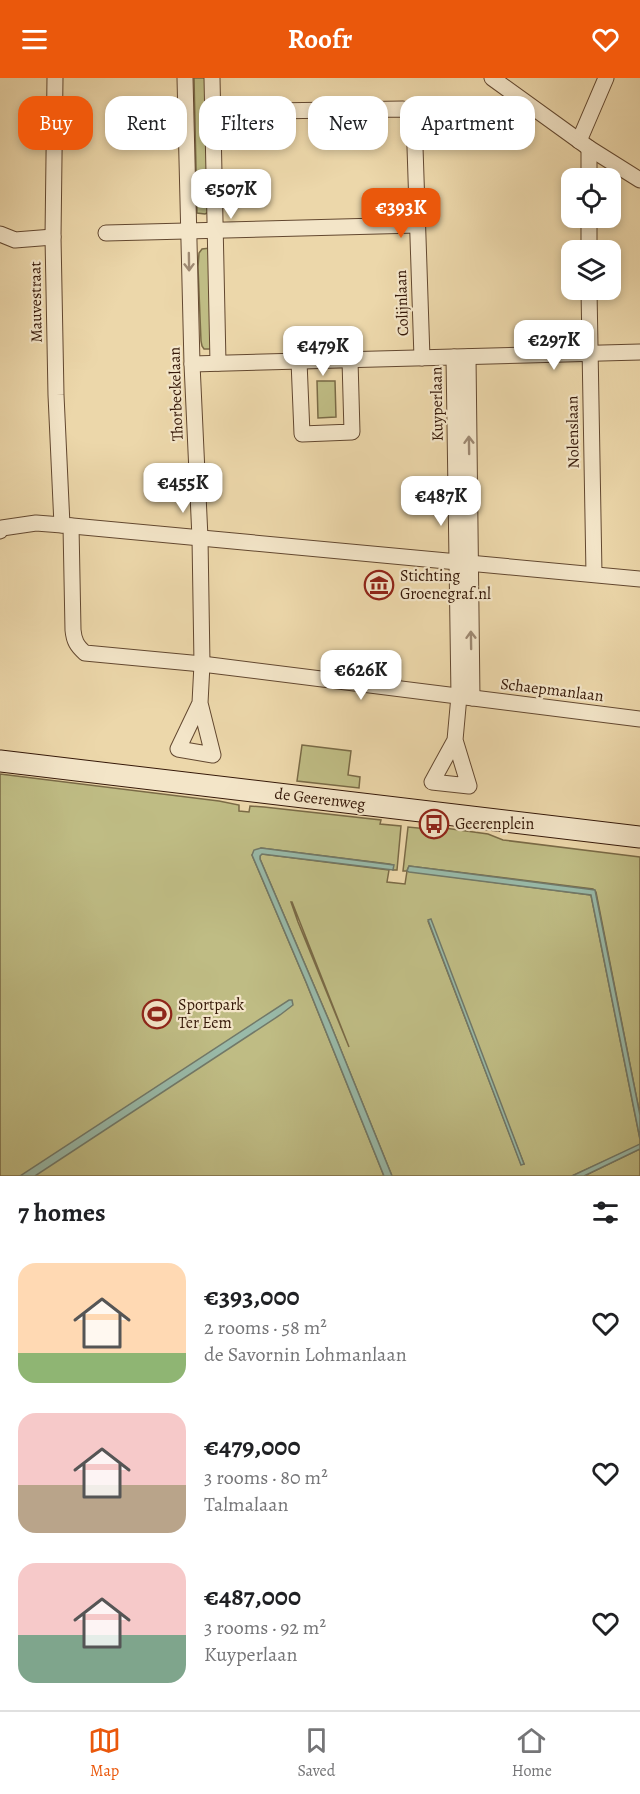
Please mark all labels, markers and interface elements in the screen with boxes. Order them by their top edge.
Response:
text: Roofr [288,21,352,57]
icon: menu [18,23,51,56]
icon: heart [589,23,622,56]
chip: Buy [18,96,93,150]
chip: Rent [105,96,187,150]
chip: Filters [199,96,296,150]
chip: New [308,96,388,150]
chip: Apartment [400,96,535,150]
map controls [561,168,621,300]
button: locate [561,168,621,228]
pin: €507K [189,169,273,220]
text: €507K [205,175,257,202]
pin: €393K [359,188,443,239]
text: €393K [375,194,427,221]
button: layers [561,240,621,300]
one-way arrow [184,252,195,272]
street label: Mauvestraat [24,261,48,343]
street label: Colijnlaan [390,269,414,337]
pin: €297K [512,320,596,371]
pin: €479K [281,326,365,377]
text: €297K [528,326,580,353]
text: €479K [297,332,349,359]
street label: Thorbeckelaan [163,346,189,442]
street label: Kuyperlaan [425,366,449,442]
street label: Nolenslaan [561,395,585,469]
one-way arrow [463,435,475,455]
pin: €455K [141,463,225,514]
text: €455K [157,469,209,496]
pin: €487K [399,476,483,527]
text: €487K [415,482,467,509]
place label: Stichting Groenegraf.nl [400,565,491,605]
museum icon: Stichting Groenegraf.nl [363,569,395,601]
one-way arrow [465,630,477,650]
pin: €626K [319,650,403,701]
text: €626K [335,656,387,683]
street label: Schaepmanlaan [499,673,605,707]
street label: de Geerenweg [273,783,367,815]
bus stop icon: Geerenplein [418,808,450,840]
place label: Geerenplein [455,813,535,835]
place label: Sportpark Ter Eem [178,994,244,1034]
sports icon: Sportpark Ter Eem [141,998,173,1030]
text: 7 homes [18,1195,106,1230]
icon: filters [589,1196,622,1229]
text: €393,000 [204,1279,300,1314]
icon: home [66,1287,138,1359]
icon: heart [589,1307,622,1340]
text: 2 rooms · 58 m² [204,1314,327,1341]
text: de Savornin Lohmanlaan [204,1341,407,1368]
text: €479,000 [204,1429,301,1464]
icon: home [66,1437,138,1509]
icon: heart [589,1457,622,1490]
text: 3 rooms · 80 m² [204,1464,328,1491]
text: Talmalaan [204,1491,289,1518]
text: €487,000 [204,1579,301,1614]
icon: home [66,1587,138,1659]
icon: heart [589,1607,622,1640]
text: 3 rooms · 92 m² [204,1614,326,1641]
text: Kuyperlaan [204,1641,298,1668]
tab: Map [88,1724,121,1782]
tab: Saved [297,1724,335,1782]
tab: Home [512,1724,552,1782]

